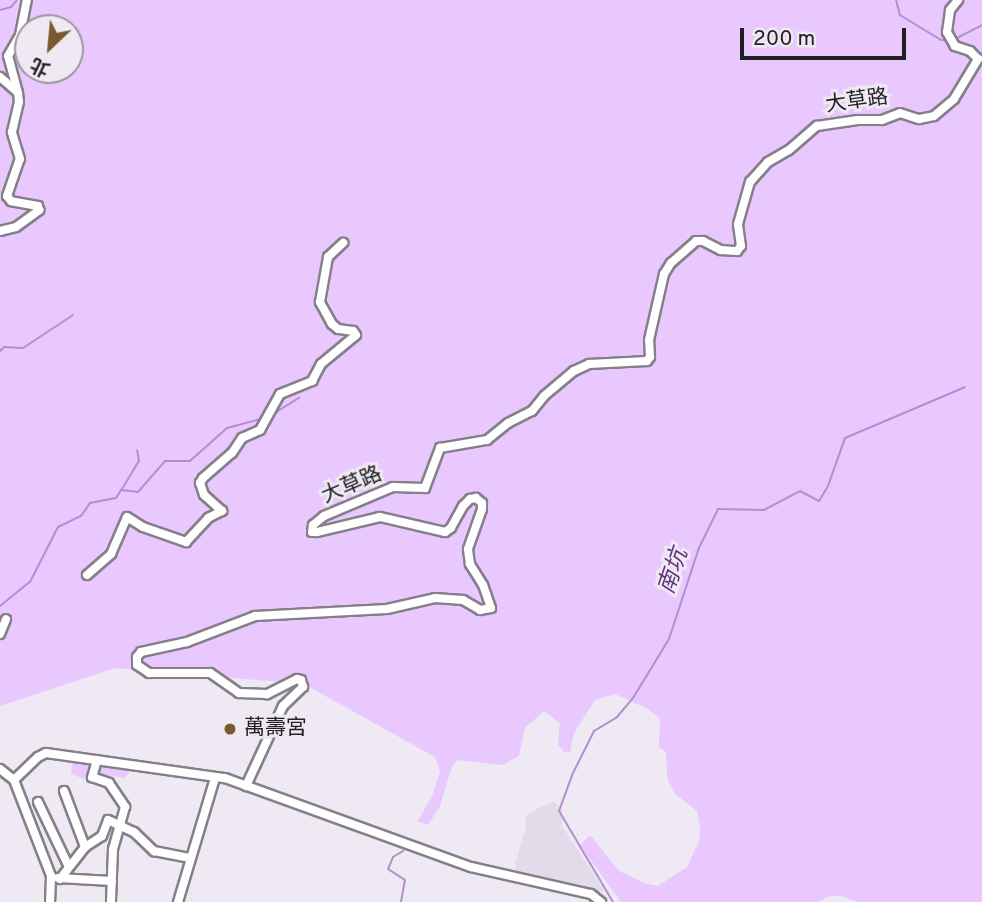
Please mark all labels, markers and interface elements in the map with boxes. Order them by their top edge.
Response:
north arrow [14,14,84,84]
scale bar [744,14,910,58]
text: 200 m [753,26,815,53]
text: 北 [27,51,54,81]
street label: 大草路 [824,85,890,119]
street label: 大草路 [318,462,386,510]
water label: 南坑 [654,546,696,598]
place label: 萬壽宮 [244,716,307,742]
marker: 萬壽宮 [222,721,238,737]

